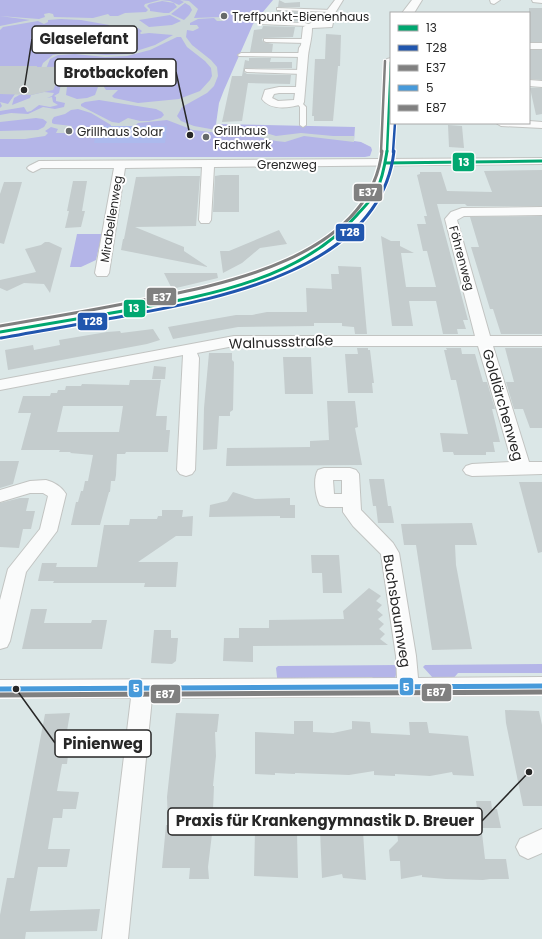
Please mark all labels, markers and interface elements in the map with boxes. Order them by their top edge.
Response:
place label: Treffpunkt-Bienenhaus [232,8,369,25]
marker: Treffpunkt-Bienenhaus [219,11,229,21]
legend [390,12,530,124]
text: 13 [426,19,437,36]
callout: Glaselefant [32,26,137,53]
text: Glaselefant [39,28,129,49]
text: T28 [426,39,447,56]
callout: Brotbackofen [55,59,176,86]
text: E37 [426,59,446,76]
text: Brotbackofen [64,62,168,83]
text: 5 [426,79,434,96]
text: E87 [426,99,447,116]
place label: Grillhaus Fachwerk [214,122,272,153]
place label: Grillhaus Solar [77,123,163,140]
marker: Grillhaus Solar [64,126,74,136]
marker: Grillhaus Fachwerk [201,132,211,142]
line badge: 13 [452,152,475,172]
text: 13 [459,154,470,170]
street label: Grenzweg [257,156,317,173]
street label: Mirabellenweg [96,174,126,264]
line badge: E37 [353,183,383,202]
text: E37 [359,184,377,200]
line badge: T28 [335,223,365,242]
text: T28 [340,224,360,240]
street label: Föhrenweg [445,224,479,292]
line badge: E37 [146,287,177,306]
text: E37 [153,289,171,305]
line badge: 13 [123,299,146,318]
text: 13 [129,300,140,316]
line badge: T28 [77,312,108,331]
text: T28 [83,313,103,329]
street label: Walnussstraße [228,330,334,354]
street label: Goldlärchenweg [477,347,529,463]
street label: Buchsbaumweg [378,553,416,669]
line badge: 5 [399,677,414,696]
line badge: 5 [128,679,143,698]
text: 5 [402,679,410,695]
text: 5 [132,680,140,696]
line badge: E87 [421,683,452,702]
line badge: E87 [150,684,181,704]
text: E87 [427,684,446,700]
text: E87 [156,686,175,702]
callout: Pinienweg [55,730,151,757]
text: Pinienweg [63,733,143,754]
callout: Praxis für Krankengymnastik D. Breuer [168,808,482,835]
text: Praxis für Krankengymnastik D. Breuer [176,810,475,831]

